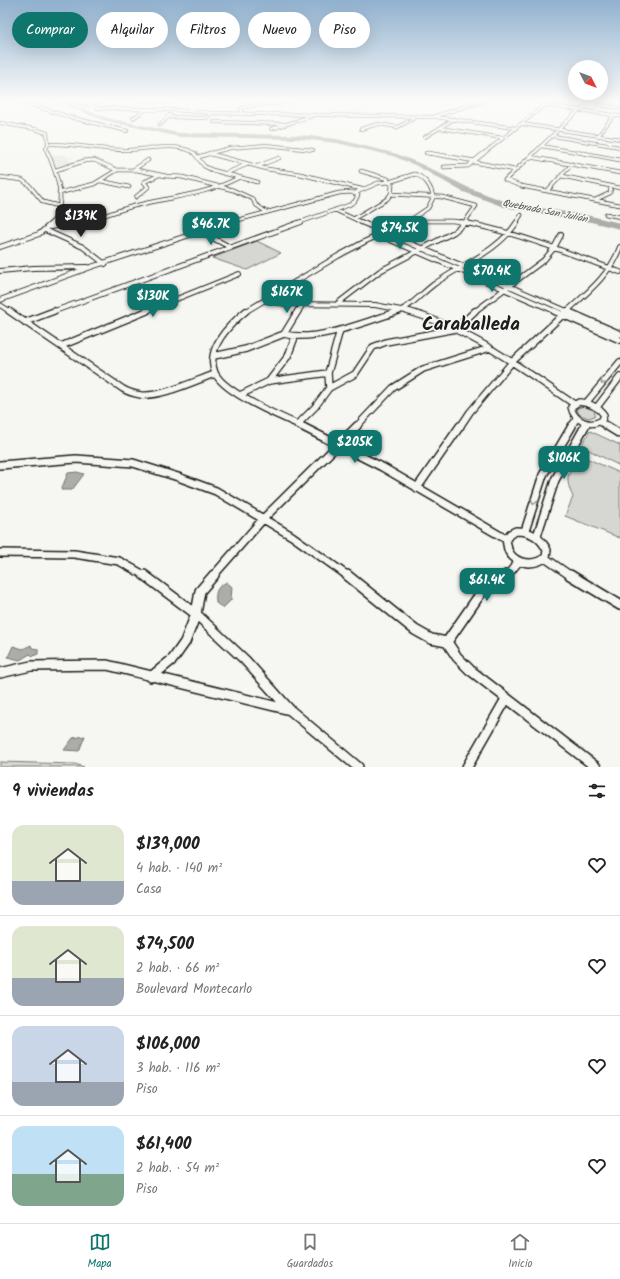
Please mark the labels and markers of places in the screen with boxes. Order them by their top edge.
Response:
pin: $139K [53,204,109,238]
pin: $46.7K [178,212,244,246]
pin: $74.5K [367,216,433,250]
pin: $70.4K [459,259,525,293]
pin: $167K [259,280,315,314]
pin: $130K [125,284,181,318]
pin: $205K [327,430,383,464]
pin: $106K [536,446,592,480]
pin: $61.4K [454,568,520,602]

